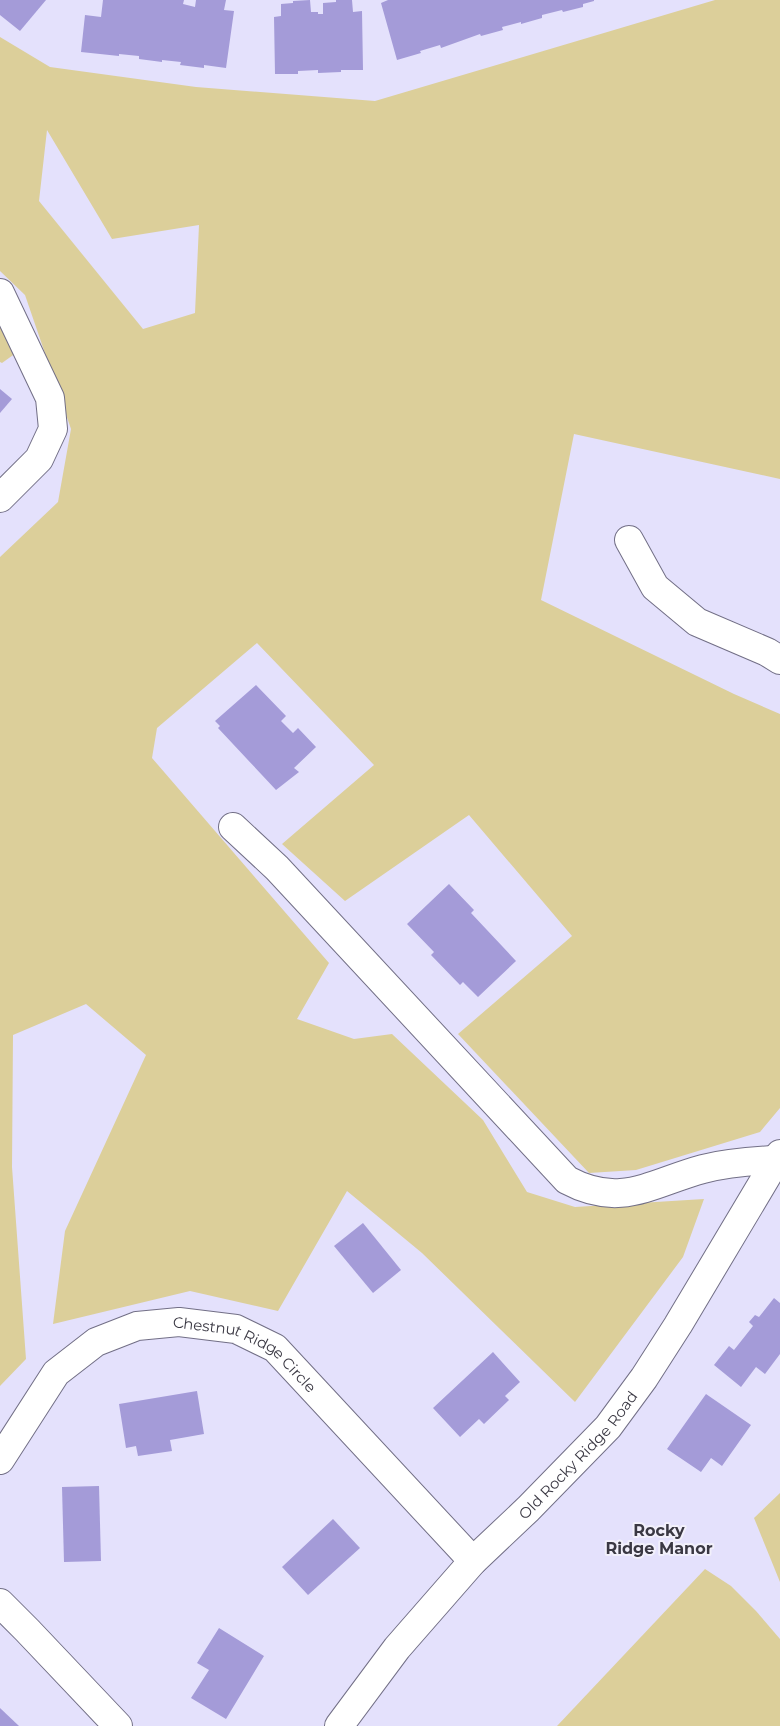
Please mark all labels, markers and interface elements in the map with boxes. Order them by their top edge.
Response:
street label: Chestnut Ridge Circle [172,1312,321,1396]
street label: Old Rocky Ridge Road [514,1387,641,1523]
district label: Rocky Ridge Manor [605,1521,713,1558]

